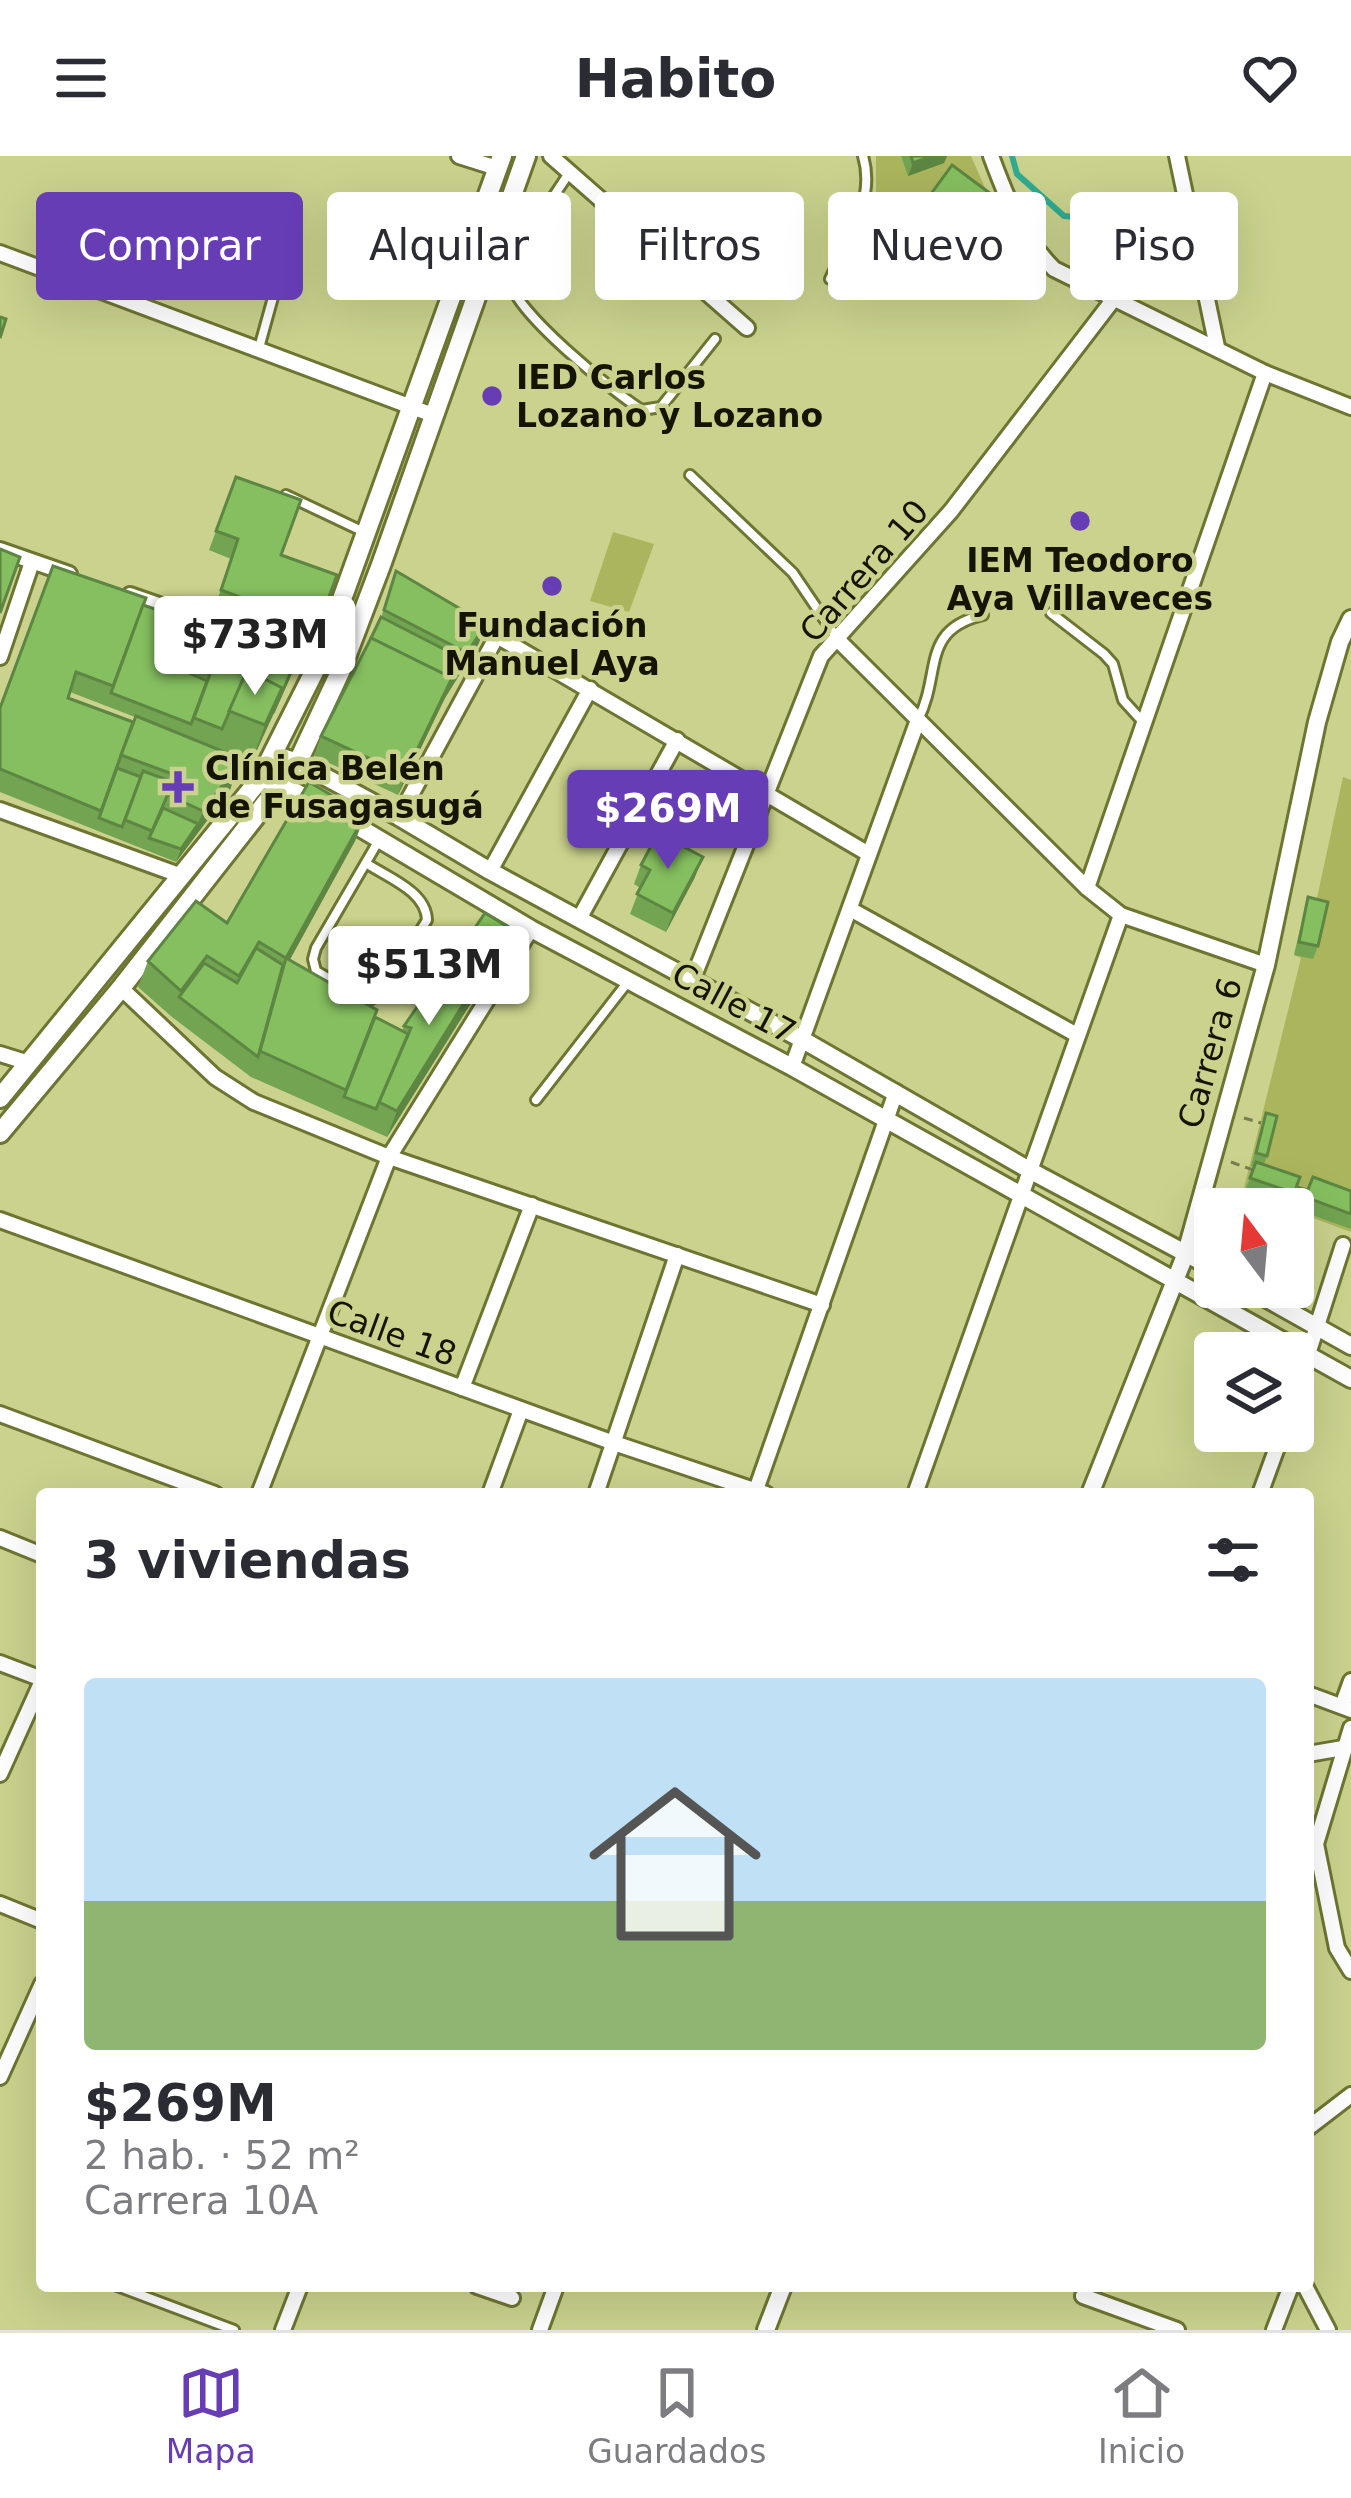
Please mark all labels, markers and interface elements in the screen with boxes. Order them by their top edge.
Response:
icon: menu [48,45,114,111]
icon: heart [1237,45,1303,111]
text: Habito [575,47,776,110]
chip: Comprar [36,192,303,300]
chip: Alquilar [327,192,571,300]
chip: Filtros [595,192,804,300]
chip: Nuevo [828,192,1046,300]
chip: Piso [1070,192,1238,300]
place label: IED Carlos Lozano y Lozano [516,358,823,435]
marker: IED Carlos Lozano y Lozano [479,383,505,409]
street label: Carrera 10 [792,492,936,650]
marker: IEM Teodoro Aya Villaveces [1067,508,1093,534]
place label: IEM Teodoro Aya Villaveces [947,541,1213,618]
marker: Fundación Manuel Aya [539,573,565,599]
pin: $733M [171,596,339,698]
place label: Fundación Manuel Aya [444,606,660,683]
text: $733M [181,612,329,657]
place label: Clínica Belén de Fusagasugá [205,749,484,826]
pin: $269M [584,770,752,872]
marker: Clínica Belén de Fusagasugá [162,771,194,803]
text: $269M [594,786,742,831]
pin: $513M [345,926,513,1028]
text: $513M [355,942,503,987]
street label: Calle 17 [666,954,802,1052]
street label: Carrera 6 [1170,973,1250,1133]
north arrow [1194,1188,1314,1308]
map controls [1194,1188,1314,1452]
street label: Calle 18 [322,1292,462,1374]
button: layers [1194,1332,1314,1452]
icon: filters [1200,1527,1266,1593]
text: 3 viviendas [84,1531,411,1590]
icon: home [567,1756,783,1972]
text: $269M [84,2074,277,2133]
text: 2 hab. · 52 m² [84,2133,360,2178]
text: Carrera 10A [84,2178,318,2223]
tab: Mapa [166,2360,256,2471]
tab: Guardados [587,2360,766,2471]
tab: Inicio [1098,2360,1185,2471]

